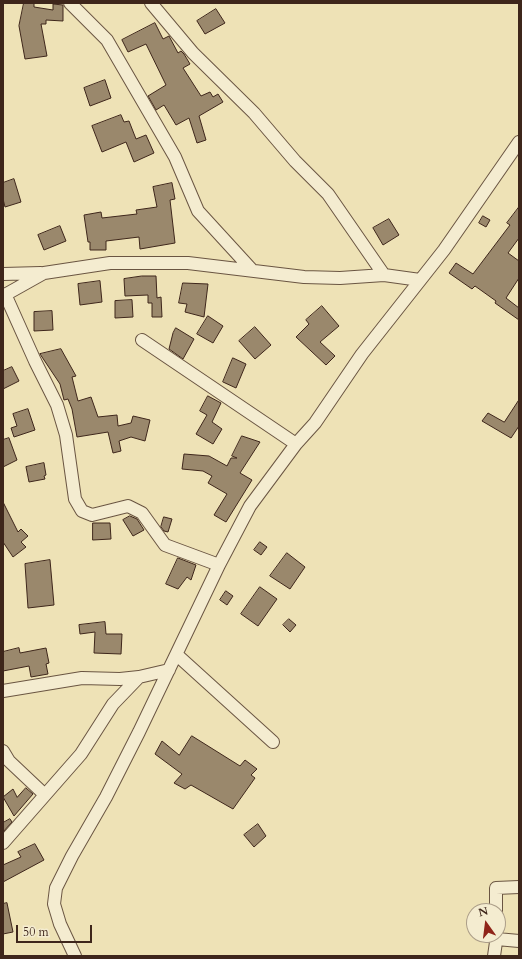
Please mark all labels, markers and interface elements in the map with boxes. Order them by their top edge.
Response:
north arrow [466,903,506,943]
text: N [477,903,490,920]
scale bar [18,917,94,943]
text: 50 m [23,924,49,940]

